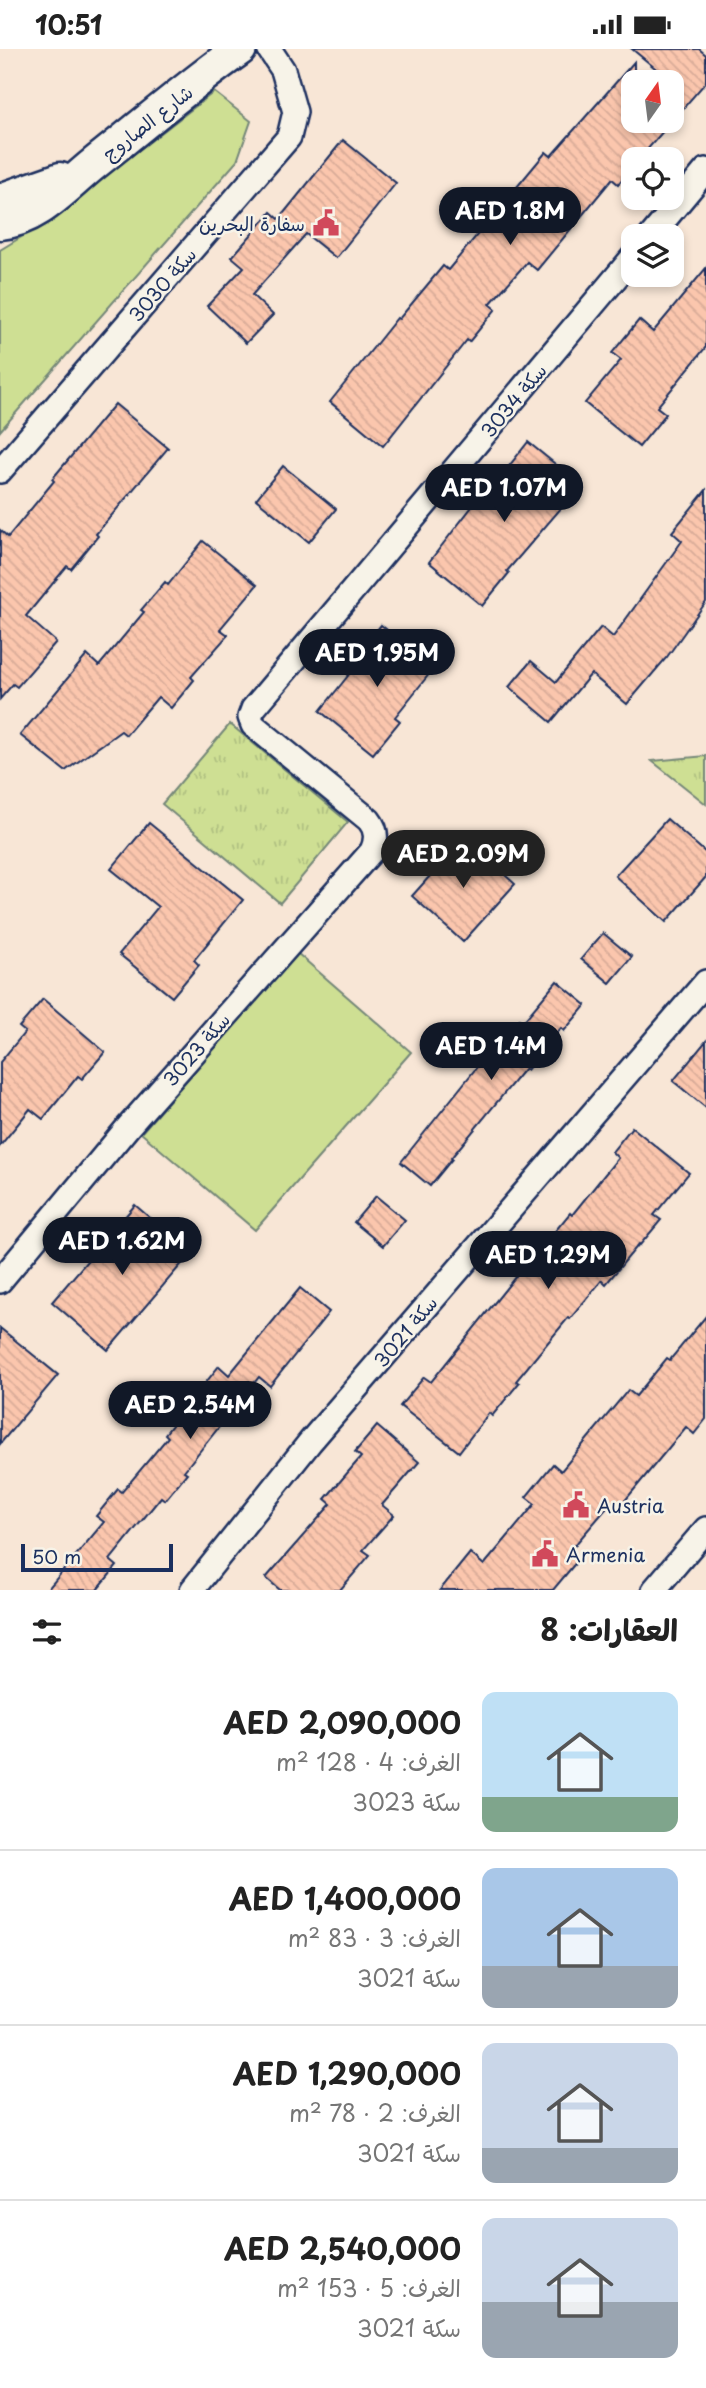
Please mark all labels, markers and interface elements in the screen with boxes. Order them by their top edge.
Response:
text: 10:51 [35,5,102,44]
north arrow [621,70,684,133]
map controls [621,70,684,287]
street label: شارع الصاروج [96,78,199,167]
button: locate [621,147,684,210]
pin: AED 1.8M [438,187,582,247]
text: AED 1.8M [455,192,565,227]
public building icon: سفارة البحرين [311,208,341,238]
place label: سفارة البحرين [199,209,305,237]
button: layers [621,224,684,287]
street label: سكة 3030 [122,241,202,327]
street label: سكة 3034 [474,357,552,443]
pin: AED 1.07M [424,465,584,524]
text: AED 1.07M [441,469,567,504]
pin: AED 1.95M [297,629,457,689]
text: AED 1.95M [315,634,439,669]
pin: AED 2.09M [383,831,543,890]
text: AED 2.09M [397,835,529,870]
street label: سكة 3023 [156,1006,236,1092]
pin: AED 1.4M [419,1023,563,1082]
text: AED 1.4M [436,1027,546,1062]
pin: AED 1.62M [42,1217,202,1277]
text: AED 1.62M [59,1222,185,1257]
pin: AED 1.29M [468,1231,628,1291]
text: AED 1.29M [485,1236,611,1271]
street label: سكة 3021 [367,1289,443,1373]
pin: AED 2.54M [110,1381,270,1441]
text: AED 2.54M [124,1386,256,1421]
public building icon: Austria [561,1490,591,1520]
place label: Austria [597,1491,664,1519]
public building icon: Armenia [530,1539,560,1569]
place label: Armenia [566,1540,645,1568]
scale bar [21,1541,173,1573]
text: 50 m [32,1542,81,1570]
text: العقارات: 8 [540,1606,678,1651]
icon: filters [28,1613,66,1651]
text: AED 2,090,000 [223,1699,461,1744]
icon: home [538,1720,622,1804]
text: الغرف: 4 · 128 m² [276,1744,461,1779]
text: سكة 3023 [352,1784,461,1819]
text: AED 1,400,000 [229,1875,461,1920]
icon: home [538,1896,622,1980]
text: الغرف: 3 · 83 m² [288,1920,461,1955]
text: سكة 3021 [357,1960,461,1995]
text: AED 1,290,000 [233,2050,461,2095]
icon: home [538,2071,622,2155]
text: الغرف: 2 · 78 m² [289,2095,461,2130]
text: سكة 3021 [357,2135,461,2170]
text: AED 2,540,000 [224,2225,461,2270]
icon: home [538,2246,622,2330]
text: الغرف: 5 · 153 m² [277,2270,461,2305]
text: سكة 3021 [357,2310,461,2345]

